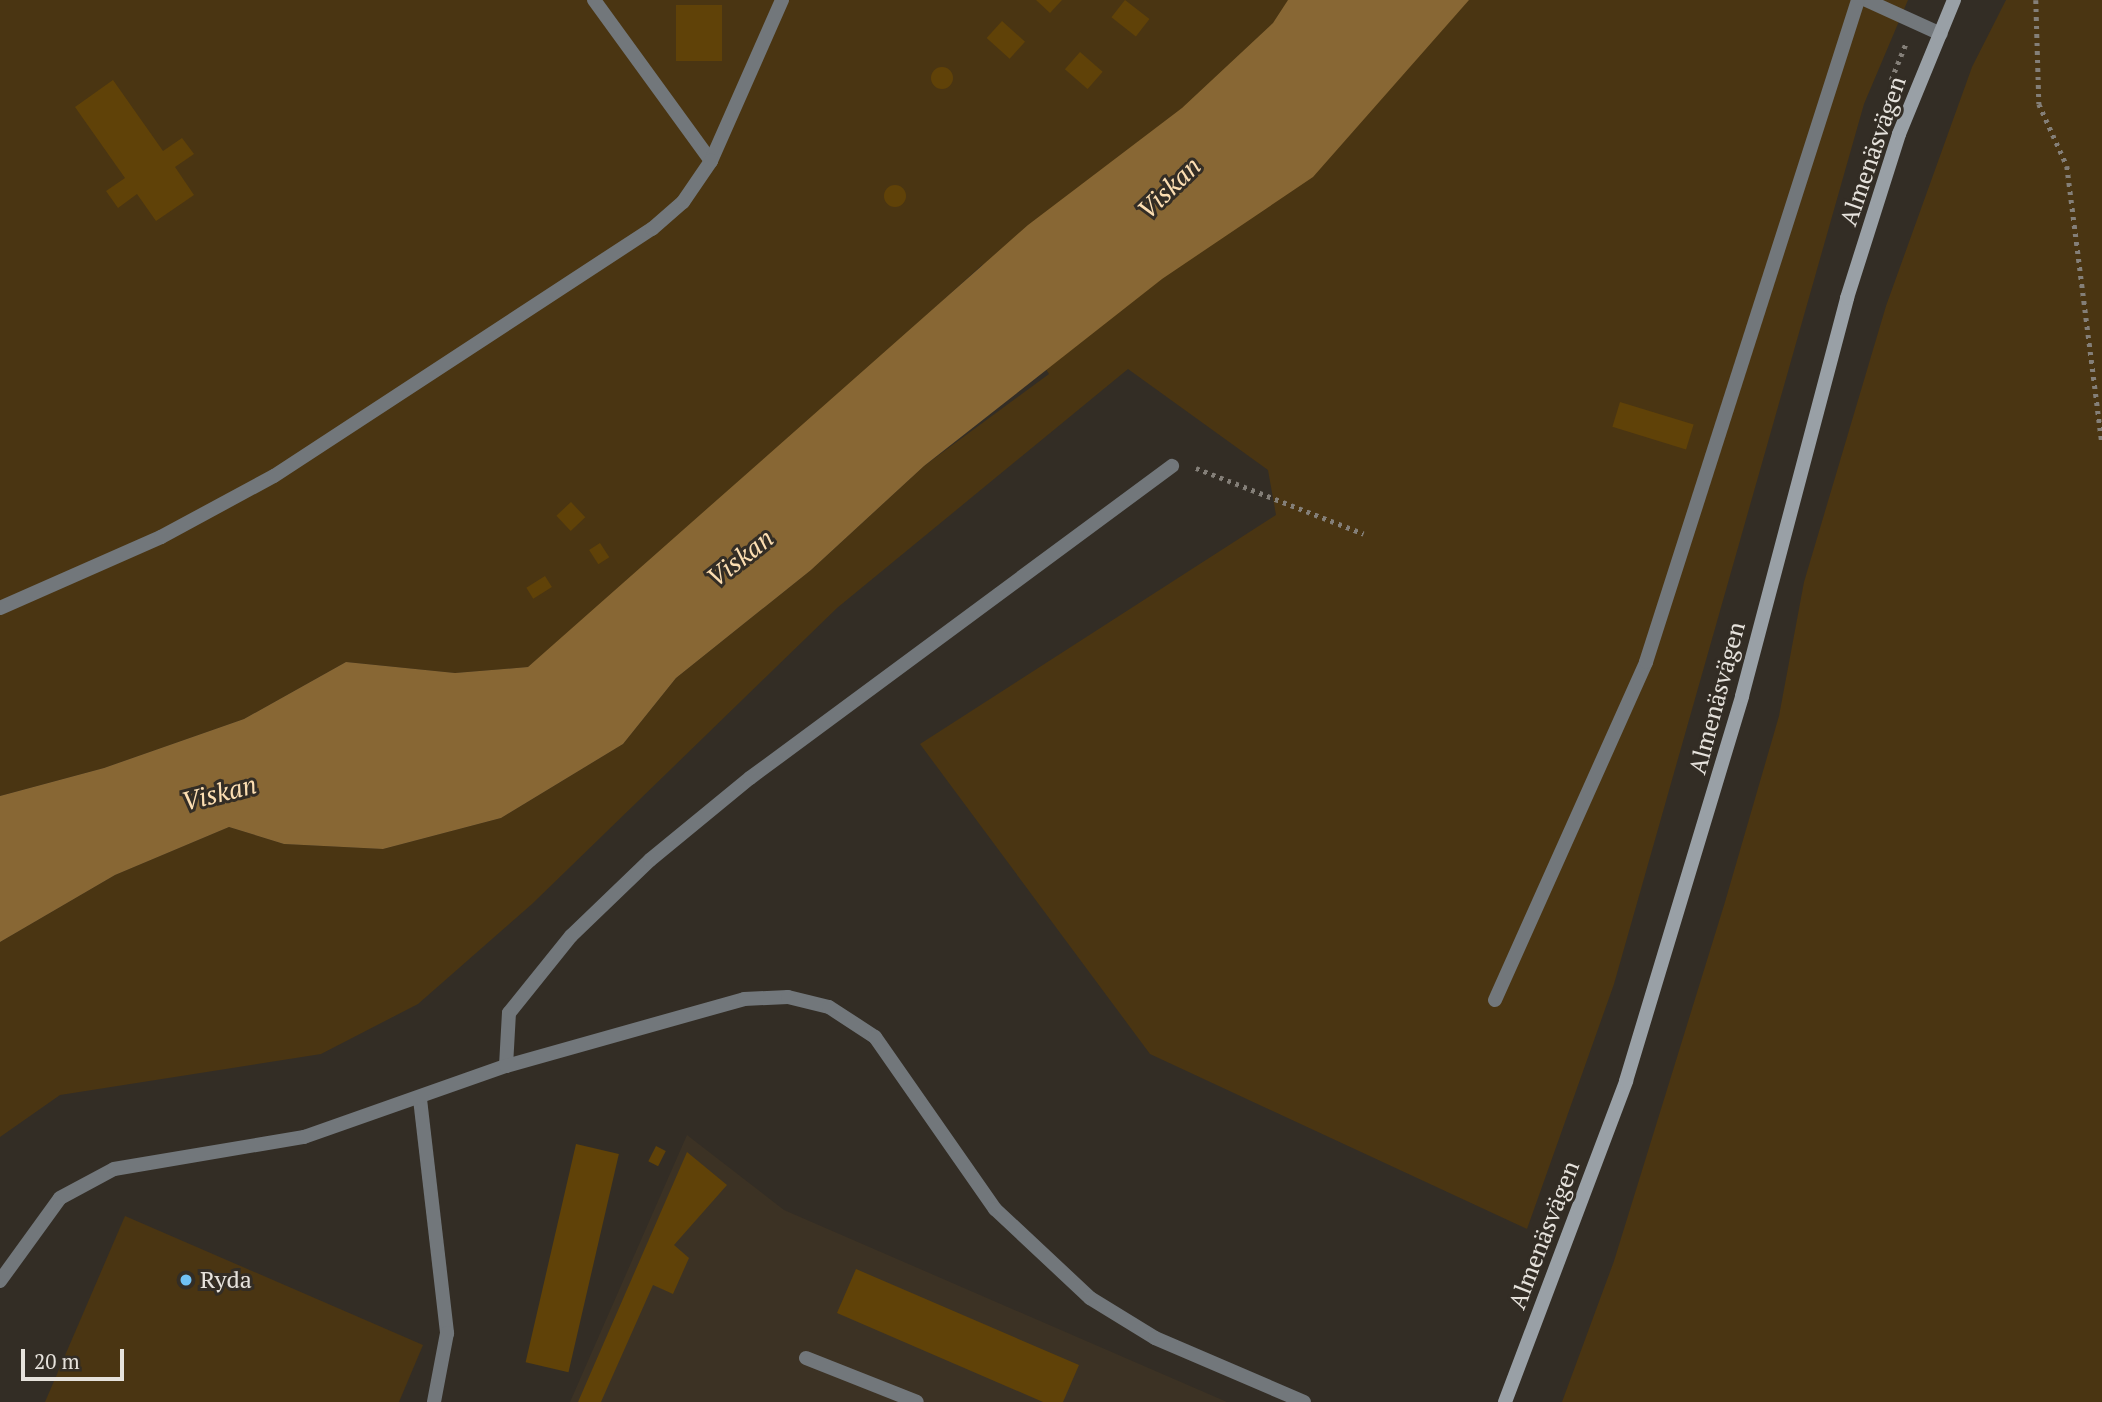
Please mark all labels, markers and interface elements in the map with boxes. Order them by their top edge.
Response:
street label: Almenäsvägen [1834,72,1912,230]
water label: Viskan [1131,150,1207,226]
water label: Viskan [700,522,780,594]
street label: Almenäsvägen [1683,619,1751,777]
water label: Viskan [178,769,260,817]
street label: Almenäsvägen [1503,1157,1585,1313]
place label: Ryda [200,1266,252,1294]
marker: Ryda [178,1272,194,1288]
scale bar [24,1336,128,1380]
text: 20 m [34,1347,80,1375]

